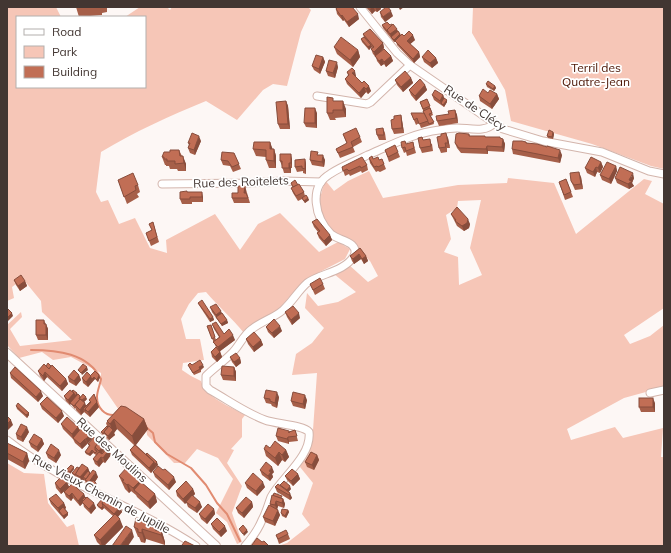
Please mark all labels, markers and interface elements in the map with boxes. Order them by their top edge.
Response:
legend [16,16,146,88]
text: Road [52,24,81,39]
text: Park [52,44,78,59]
park label: Terril des Quatre-Jean [562,60,630,89]
text: Building [52,64,97,79]
street label: Rue de Clécy [441,81,510,134]
street label: Rue des Roitelets [193,172,289,191]
street label: Rue des Moulins [74,414,151,486]
street label: Rue Vieux Chemin de Jupille [30,451,173,536]

